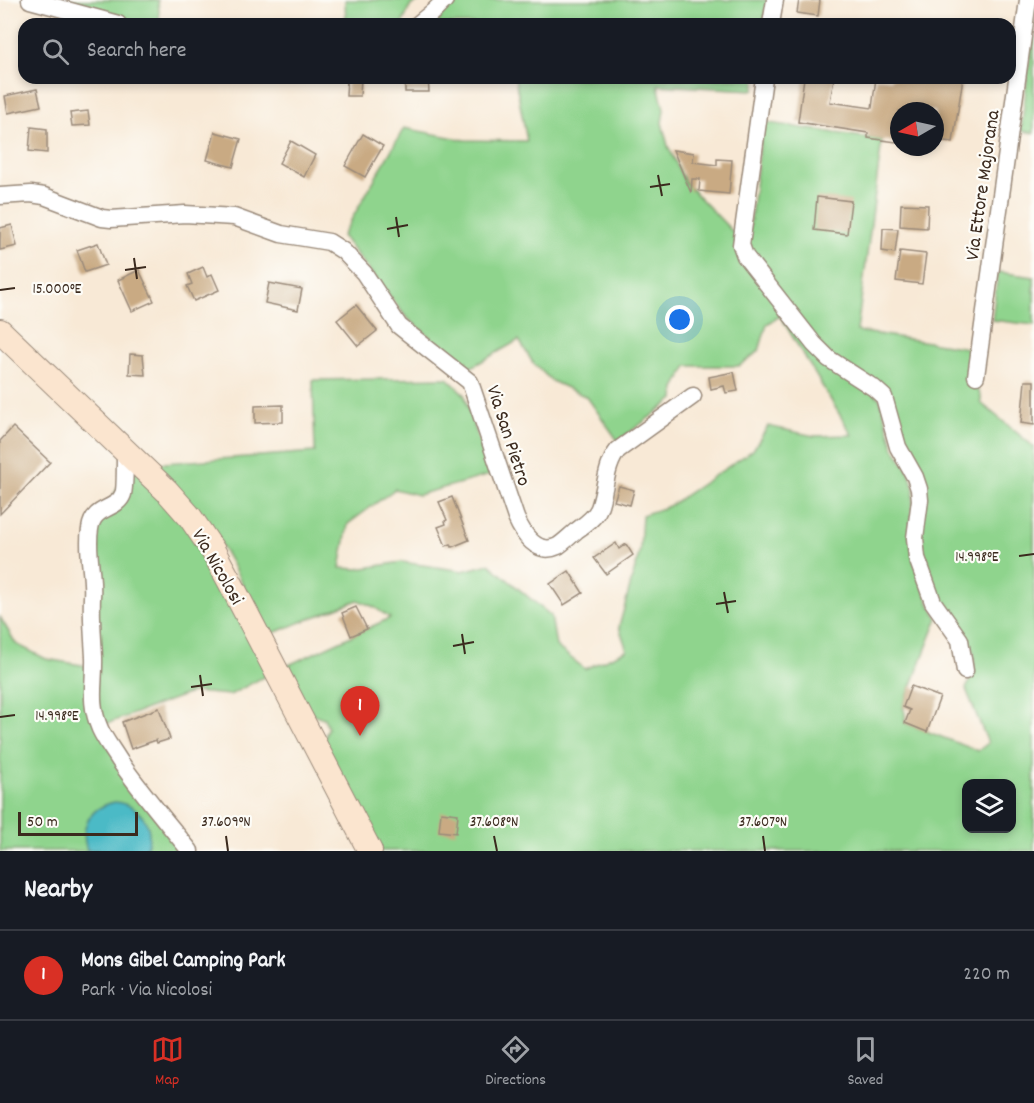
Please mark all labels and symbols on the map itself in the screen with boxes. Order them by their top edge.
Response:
north arrow [890,102,944,156]
street label: Via Ettore Majorana [960,108,1008,262]
text: 15.000°E [33,279,82,301]
your location [665,305,694,334]
street label: Via San Pietro [478,382,537,490]
street label: Via Nicolosi [183,524,250,611]
text: 14.998°E [955,547,999,569]
pin: 1 [340,686,380,736]
text: 14.998°E [35,706,79,728]
scale bar [18,809,138,836]
text: 37.609°N [201,812,251,834]
text: 37.608°N [470,812,518,834]
text: 37.607°N [739,812,787,834]

